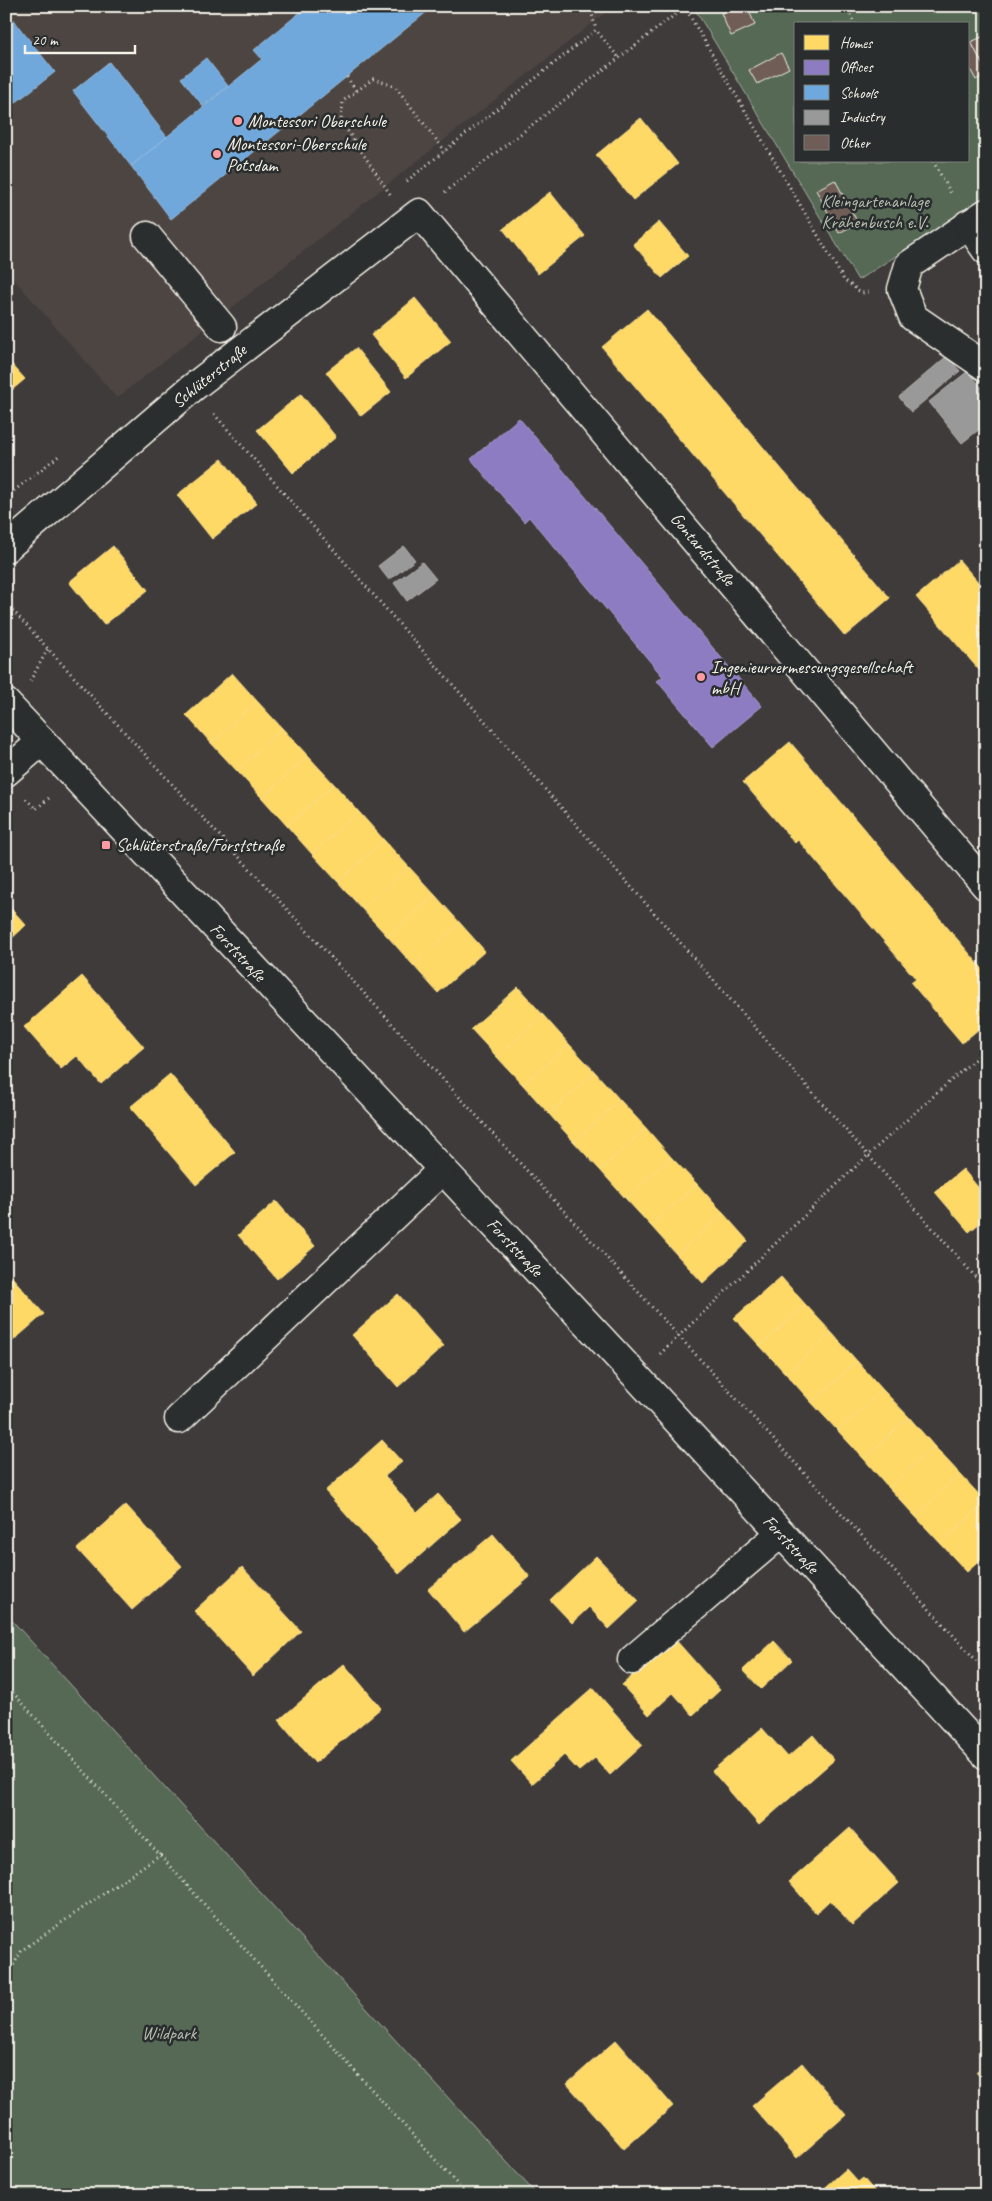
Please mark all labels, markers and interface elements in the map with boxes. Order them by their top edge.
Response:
scale bar [25,22,135,54]
legend [794,22,970,162]
text: 20 m [32,31,59,50]
text: Homes [840,34,874,53]
text: Offices [840,58,874,77]
text: Schools [840,84,879,103]
text: Industry [840,108,887,127]
place label: Montessori Oberschule [248,110,387,132]
marker: Montessori Oberschule [232,115,244,127]
place label: Montessori-Oberschule Potsdam [227,133,367,176]
text: Other [840,134,871,153]
marker: Montessori-Oberschule Potsdam [211,148,223,160]
park label: Kleingartenanlage Krähenbusch e.V. [821,190,930,233]
street label: Schlüterstraße [167,338,252,413]
street label: Gontardstraße [666,508,741,591]
place label: Ingenieurvermessungsgesellschaft mbH [711,656,914,699]
marker: Ingenieurvermessungsgesellschaft mbH [695,671,707,683]
place label: Schlüterstraße/Forststraße [116,834,285,856]
marker: Schlüterstraße/Forststraße [100,839,112,851]
street label: Forststraße [205,918,271,987]
street label: Forststraße [482,1213,548,1282]
street label: Forststraße [758,1510,824,1579]
park label: Wildpark [142,2022,197,2044]

